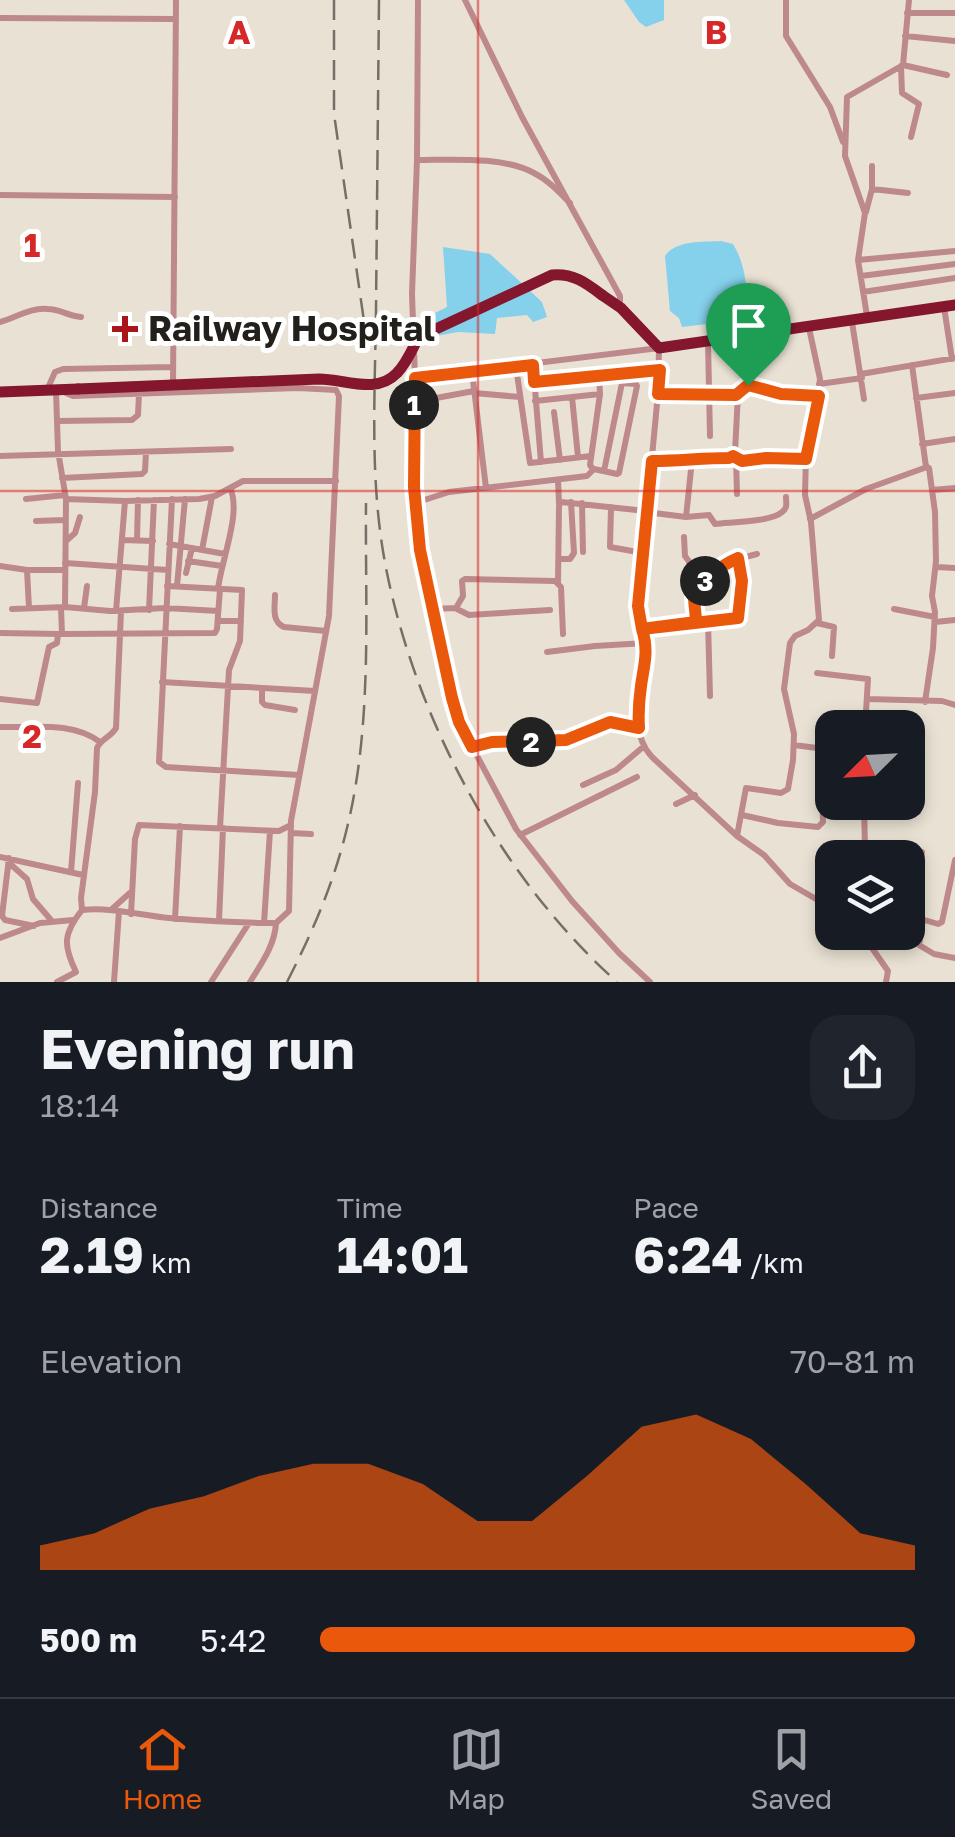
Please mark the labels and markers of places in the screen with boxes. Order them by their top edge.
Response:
pin [706,283,791,386]
place label: Railway Hospital [148,307,435,349]
marker: Railway Hospital [112,316,138,342]
pin: 1 [389,380,439,430]
pin: 3 [680,556,730,606]
pin: 2 [506,717,556,767]

